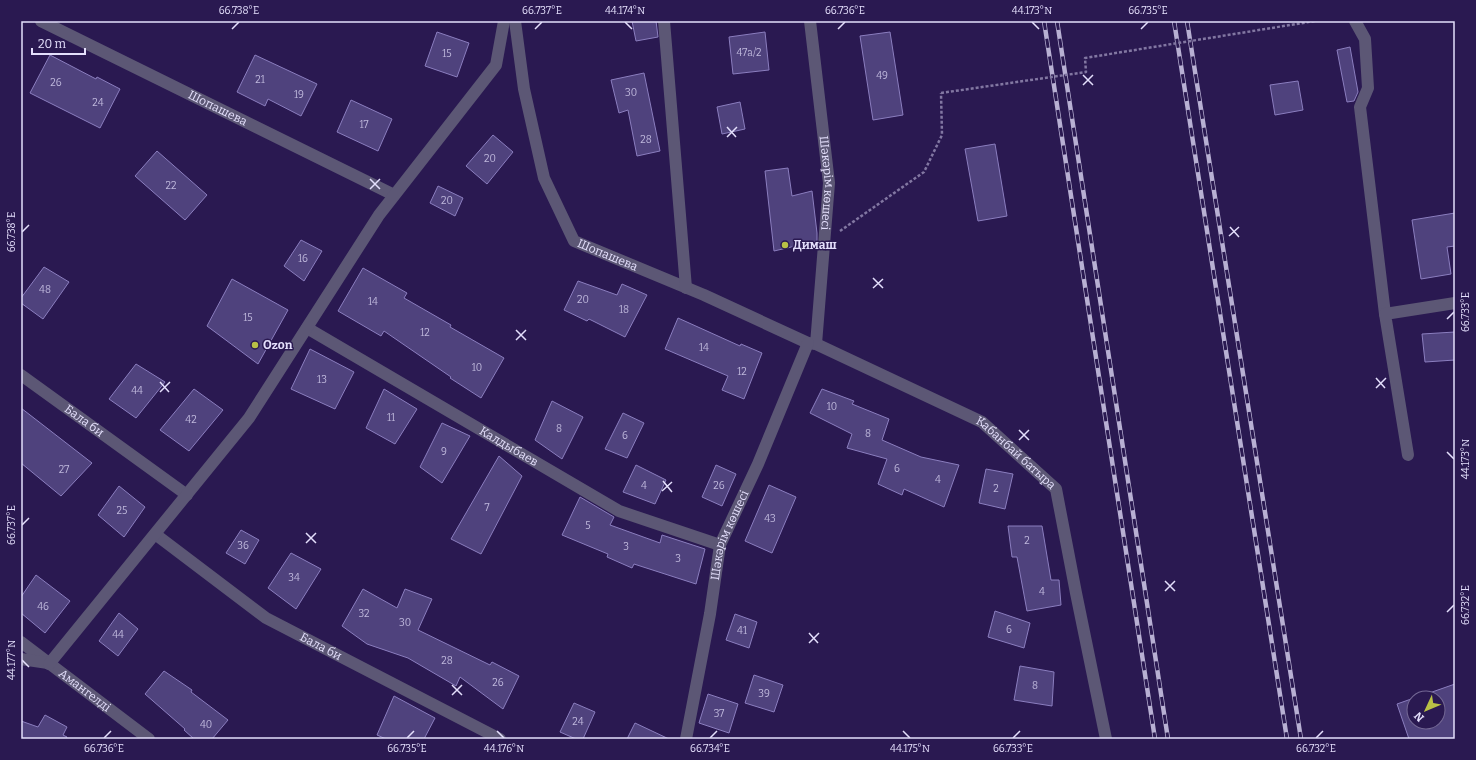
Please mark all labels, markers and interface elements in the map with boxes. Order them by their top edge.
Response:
text: 66.738°E [219,5,259,17]
text: 66.737°E [522,5,562,17]
text: 44.174°N [605,5,645,17]
text: 66.736°E [825,5,865,17]
text: 44.173°N [1012,5,1052,17]
text: 66.735°E [1128,5,1168,17]
scale bar [32,30,85,56]
text: 20 m [38,37,67,51]
house number: 47а/2 [737,47,762,59]
house number: 15 [442,48,452,60]
house number: 49 [876,70,888,82]
house number: 21 [255,74,265,86]
house number: 26 [50,77,62,89]
house number: 30 [625,87,637,99]
street label: Шопашева [186,88,250,129]
house number: 19 [294,89,304,101]
house number: 24 [92,97,104,109]
house number: 17 [360,119,368,131]
house number: 28 [640,134,652,146]
street label: Шәкәрім көшесі [817,135,836,231]
house number: 20 [484,153,496,165]
house number: 22 [166,180,176,192]
house number: 20 [441,195,453,207]
text: 66.738°E [6,212,18,252]
street label: Шопашева [575,236,640,274]
place label: Димаш [793,238,837,252]
marker: Димаш [780,240,790,250]
house number: 16 [298,253,308,265]
house number: 48 [39,284,51,296]
text: 66.733°E [1460,292,1472,332]
house number: 20 [577,294,589,306]
house number: 14 [368,296,378,308]
house number: 18 [619,304,629,316]
house number: 15 [243,312,253,324]
house number: 12 [420,327,430,339]
place label: Ozon [263,338,293,352]
marker: Ozon [250,340,260,350]
house number: 14 [699,342,709,354]
house number: 10 [472,362,482,374]
house number: 12 [737,366,747,378]
house number: 13 [317,374,327,386]
house number: 44 [131,385,143,397]
house number: 10 [827,401,837,413]
street label: Бала би [62,402,107,440]
house number: 11 [387,412,395,424]
street label: Кабанбай батыра [974,413,1059,493]
house number: 42 [185,414,197,426]
house number: 8 [556,423,562,435]
street label: Калдыбаев [477,424,541,469]
house number: 8 [865,428,871,440]
house number: 6 [622,430,628,442]
text: 44.173°N [1460,439,1472,479]
house number: 9 [441,446,447,458]
house number: 6 [894,463,900,475]
house number: 27 [59,464,69,476]
house number: 4 [935,474,941,486]
house number: 4 [641,480,647,492]
house number: 26 [713,480,725,492]
house number: 2 [993,483,999,495]
street label: Шәкәрім көшесі [708,488,752,581]
house number: 7 [484,502,490,514]
text: 66.737°E [6,505,18,545]
house number: 25 [117,505,127,517]
house number: 43 [764,513,776,525]
house number: 5 [585,520,591,532]
house number: 2 [1024,535,1030,547]
house number: 36 [237,540,249,552]
house number: 3 [623,541,629,553]
house number: 3 [675,553,681,565]
house number: 34 [288,572,300,584]
text: 66.732°E [1460,585,1472,625]
house number: 4 [1039,586,1045,598]
house number: 46 [37,601,49,613]
house number: 32 [358,608,370,620]
house number: 30 [399,617,411,629]
house number: 6 [1006,624,1012,636]
house number: 41 [737,625,747,637]
house number: 44 [112,629,124,641]
street label: Бала би [298,630,344,663]
text: 44.177°N [6,640,18,680]
house number: 28 [441,655,453,667]
street label: Амангелді [56,666,114,715]
house number: 26 [492,677,504,689]
house number: 8 [1032,680,1038,692]
house number: 39 [758,688,770,700]
north arrow [1406,690,1446,730]
house number: 37 [714,708,724,720]
text: N [1411,709,1427,724]
house number: 24 [572,716,584,728]
house number: 40 [200,719,212,731]
text: 66.736°E [84,743,124,755]
text: 66.735°E [387,743,427,755]
text: 44.176°N [484,743,524,755]
text: 66.734°E [690,743,730,755]
text: 44.175°N [890,743,930,755]
text: 66.733°E [993,743,1033,755]
text: 66.732°E [1296,743,1336,755]

